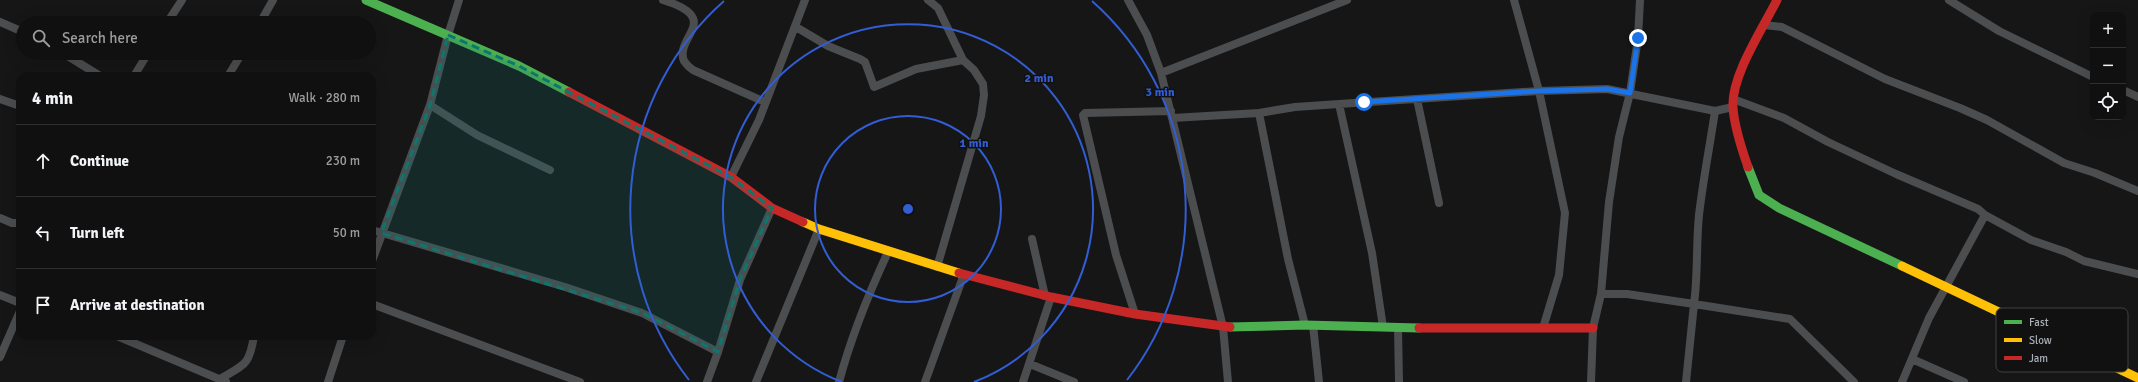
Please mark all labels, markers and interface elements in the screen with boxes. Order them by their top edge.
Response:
map controls [2090,12,2126,120]
button: + [2090,12,2126,48]
search box [16,16,376,60]
icon: search [30,27,52,49]
text: Search here [62,29,138,47]
route end [1629,29,1647,47]
button: − [2090,48,2126,84]
text: 2 min [1025,71,1054,86]
button: locate [2090,84,2126,120]
text: 3 min [1146,85,1175,100]
text: 4 min [32,88,73,109]
text: Walk · 280 m [289,90,360,106]
route start [1355,93,1373,111]
text: 1 min [960,136,989,151]
icon: ahead [32,150,54,172]
text: Continue [70,152,129,170]
text: 230 m [326,153,360,169]
centre of rings [901,202,915,216]
icon: left [32,222,54,244]
text: Turn left [70,224,124,242]
text: 50 m [333,225,360,241]
icon: arrive [32,294,54,316]
text: Arrive at destination [70,296,205,314]
legend [1996,308,2128,372]
text: Fast [2029,316,2049,329]
text: Slow [2029,334,2052,347]
text: Jam [2029,352,2048,365]

